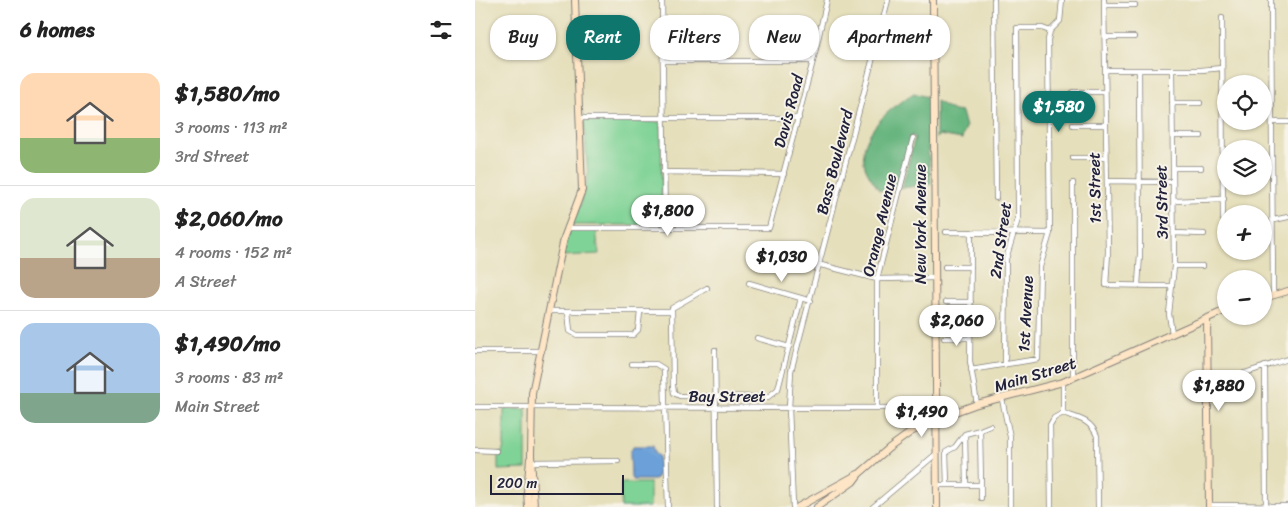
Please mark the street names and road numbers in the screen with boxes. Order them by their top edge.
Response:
street label: Davis Road [765,70,813,151]
street label: Bass Boulevard [807,105,862,218]
street label: 1st Street [1079,152,1110,224]
street label: New York Avenue [906,164,935,284]
street label: 3rd Street [1146,165,1177,239]
street label: Orange Avenue [854,171,905,280]
street label: 2nd Street [981,200,1020,280]
street label: 1st Avenue [1009,275,1042,353]
street label: Main Street [990,348,1080,401]
street label: Bay Street [688,382,766,411]

